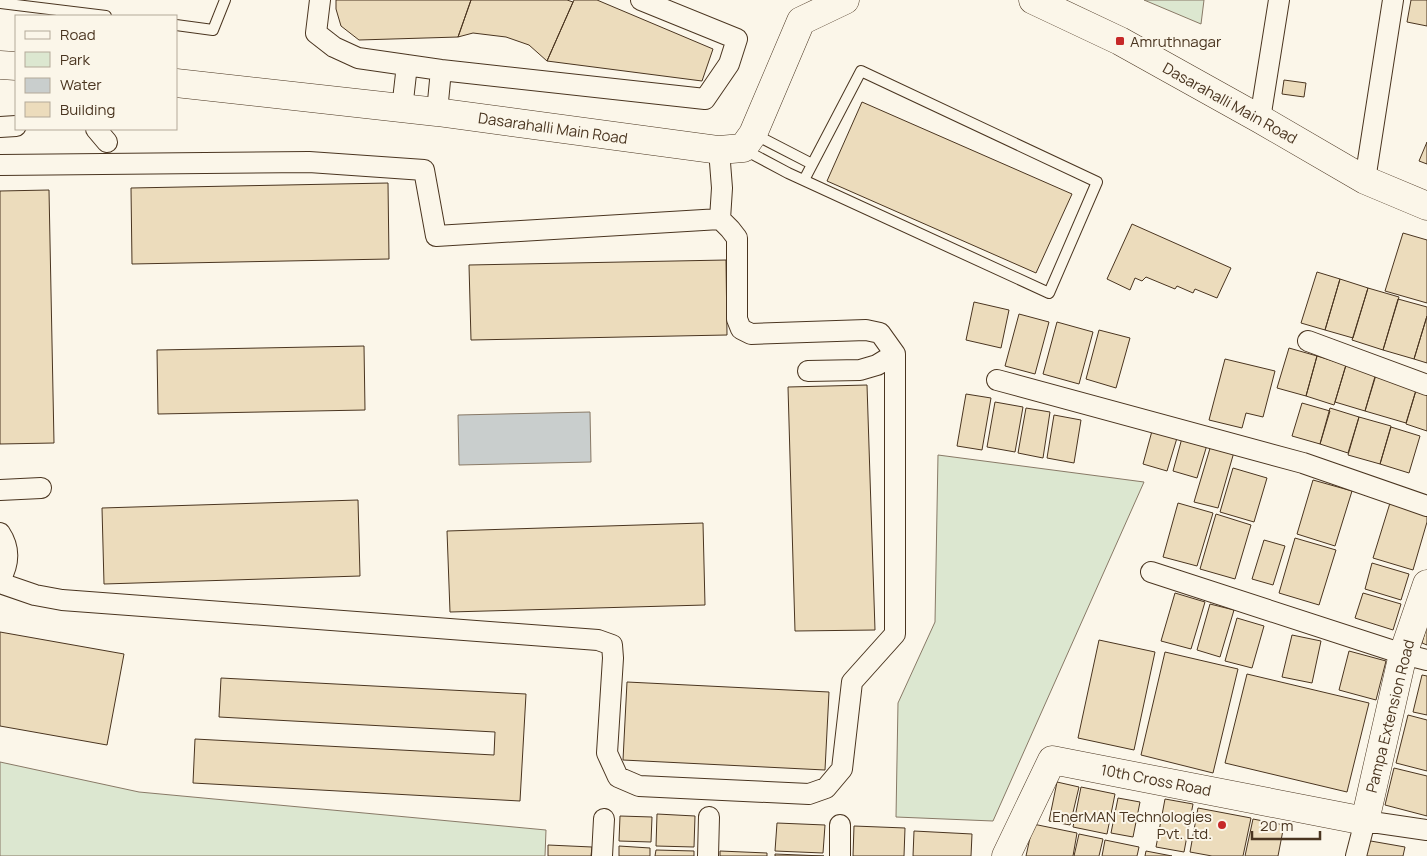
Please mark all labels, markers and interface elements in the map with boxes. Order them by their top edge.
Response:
legend [15,15,178,130]
text: Road [60,24,96,45]
place label: Amruthnagar [1130,31,1222,52]
marker: Amruthnagar [1114,35,1126,47]
text: Park [60,49,90,70]
street label: Dasarahalli Main Road [1159,57,1301,149]
text: Water [60,74,102,95]
text: Building [60,99,115,120]
street label: Dasarahalli Main Road [477,107,629,149]
street label: Pampa Extension Road [1361,637,1419,795]
street label: 10th Cross Road [1099,759,1213,801]
place label: EnerMAN Technologies Pvt. Ltd. [1052,806,1212,844]
scale bar [1252,808,1320,840]
text: 20 m [1260,815,1293,836]
marker: EnerMAN Technologies Pvt. Ltd. [1216,819,1228,831]

